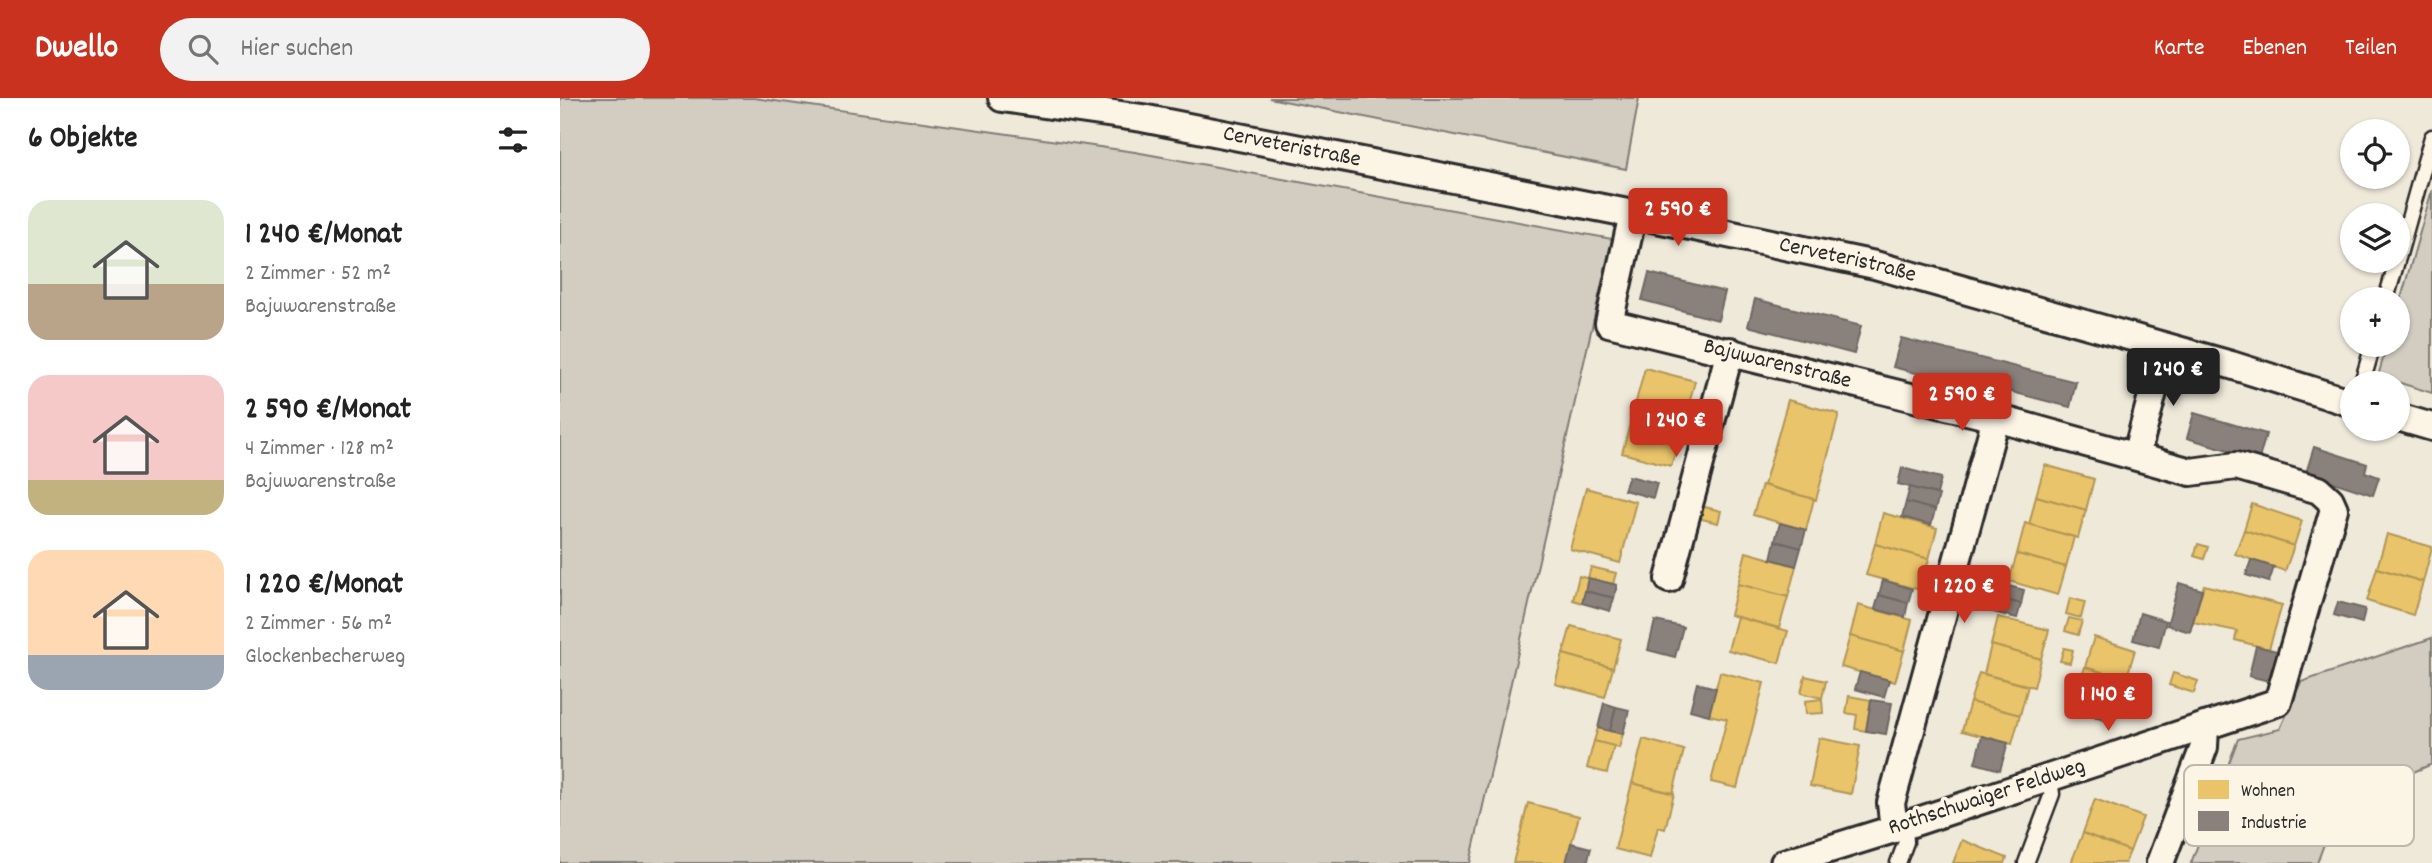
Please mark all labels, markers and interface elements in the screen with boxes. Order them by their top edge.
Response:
search box [160,18,650,81]
text: Dwello [35,26,118,73]
icon: search [184,30,222,68]
text: Hier suchen [240,31,353,68]
text: Karte [2154,32,2204,66]
text: Ebenen [2242,32,2307,66]
text: Teilen [2345,32,2397,66]
street label: Cerveteristraße [1220,118,1363,177]
text: 6 Objekte [28,119,137,162]
map controls [2340,119,2410,441]
button: locate [2340,119,2410,189]
icon: filters [494,121,532,159]
pin: 2 590 € [1613,188,1743,248]
text: 2 590 € [1644,194,1712,227]
button: layers [2340,203,2410,273]
text: 1 240 €/Monat [245,215,402,258]
icon: home [84,228,168,312]
street label: Cerveteristraße [1776,229,1920,292]
text: 2 Zimmer · 52 m² [245,258,391,291]
button: + [2340,287,2410,357]
text: Bajuwarenstraße [245,291,396,324]
street label: Bajuwarenstraße [1700,330,1855,398]
pin: 1 240 € [2108,348,2238,408]
text: 1 240 € [2143,354,2203,387]
button: − [2340,371,2410,441]
pin: 2 590 € [1897,374,2027,433]
text: 2 590 € [1928,379,1996,412]
text: 2 590 €/Monat [245,390,411,433]
pin: 1 240 € [1611,400,1741,459]
icon: home [84,403,168,487]
text: 1 240 € [1646,405,1706,438]
text: 4 Zimmer · 128 m² [245,433,394,466]
text: Bajuwarenstraße [245,466,396,499]
text: 1 220 €/Monat [245,565,403,608]
pin: 1 220 € [1899,566,2029,625]
text: 1 220 € [1933,571,1995,604]
icon: home [84,578,168,662]
text: 2 Zimmer · 56 m² [245,608,392,641]
text: Glockenbecherweg [245,641,405,674]
pin: 1 140 € [2043,674,2173,733]
text: 1 140 € [2080,679,2136,712]
street label: Rothschwaiger Feldweg [1884,751,2090,845]
legend [2184,765,2414,846]
text: Wohnen [2241,779,2295,806]
text: Industrie [2241,811,2307,838]

